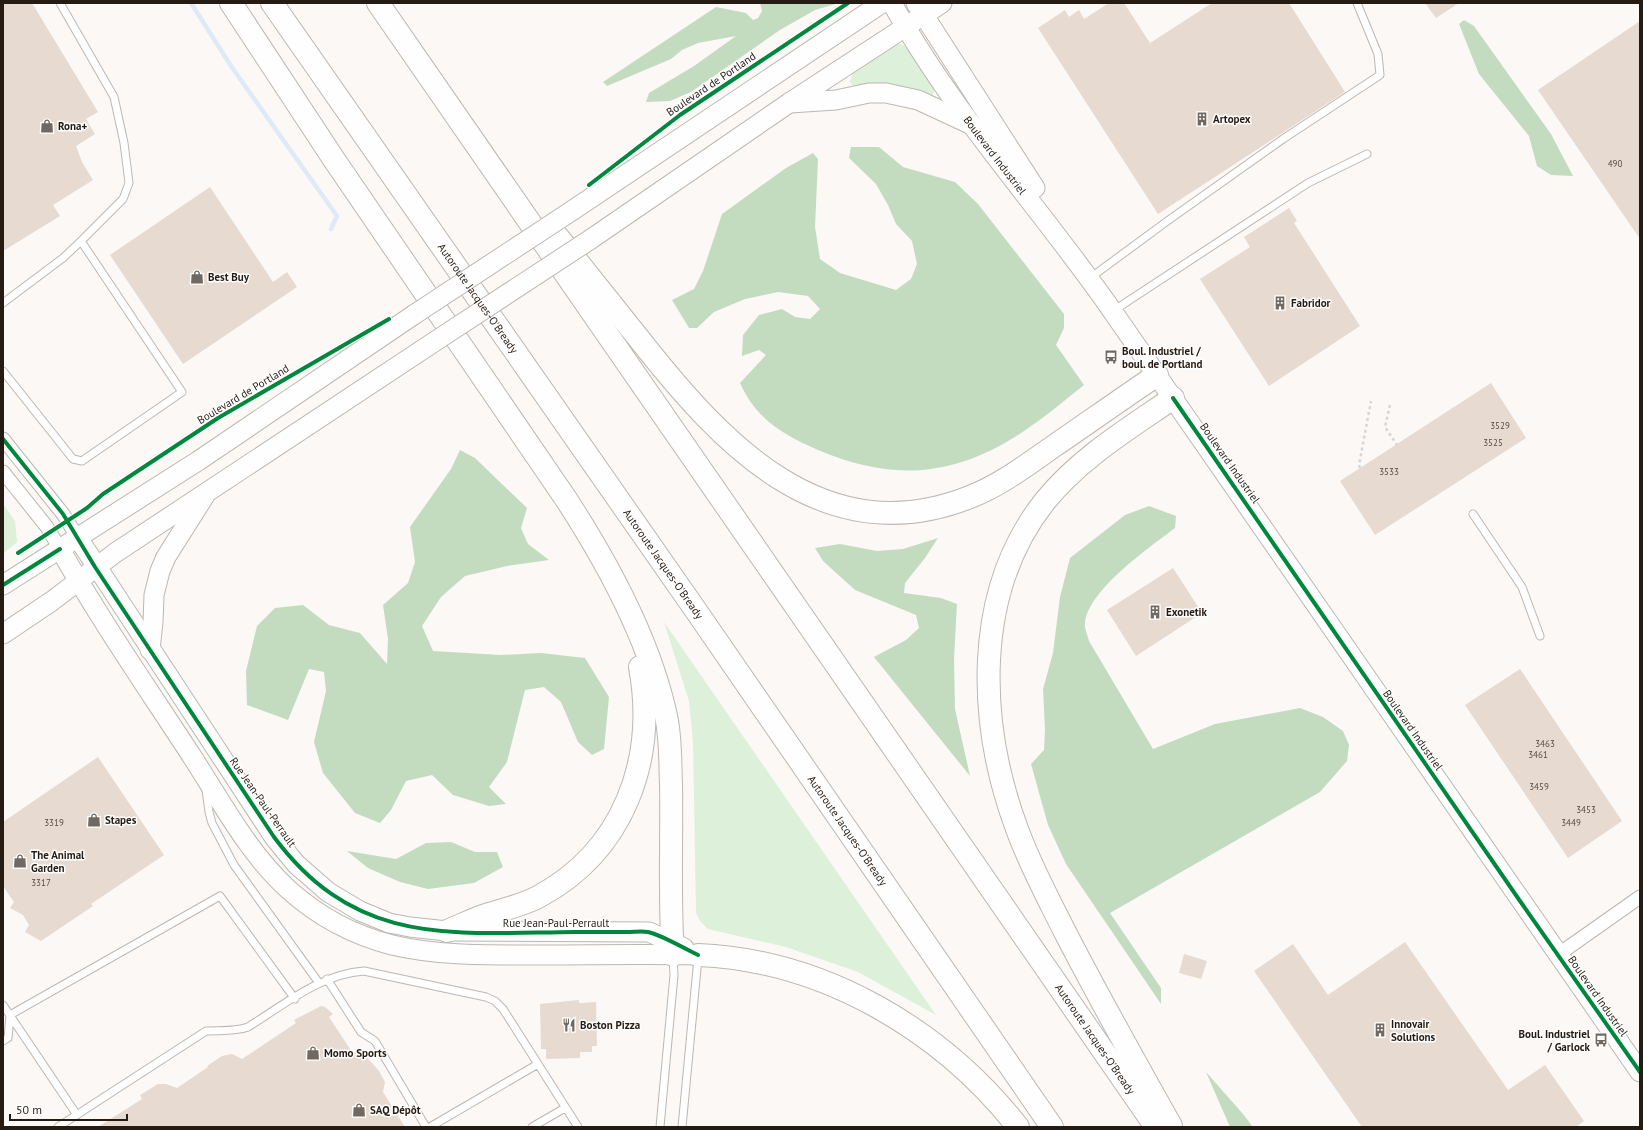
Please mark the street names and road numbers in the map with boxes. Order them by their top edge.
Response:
street label: Boulevard de Portland [664,49,758,119]
street label: Boulevard Industriel [961,113,1030,198]
street label: Autoroute Jacques-O'Bready [435,241,522,357]
street label: Boulevard de Portland [195,361,292,427]
street label: Boulevard Industriel [1197,420,1263,507]
street label: Autoroute Jacques-O'Bready [620,506,707,622]
street label: Boulevard Industriel [1380,687,1446,774]
street label: Rue Jean-Paul-Perrault [227,754,299,850]
street label: Autoroute Jacques-O'Bready [805,773,891,889]
street label: Rue Jean-Paul-Perrault [503,916,610,930]
street label: Boulevard Industriel [1565,953,1631,1040]
street label: Autoroute Jacques-O'Bready [1052,981,1139,1098]

